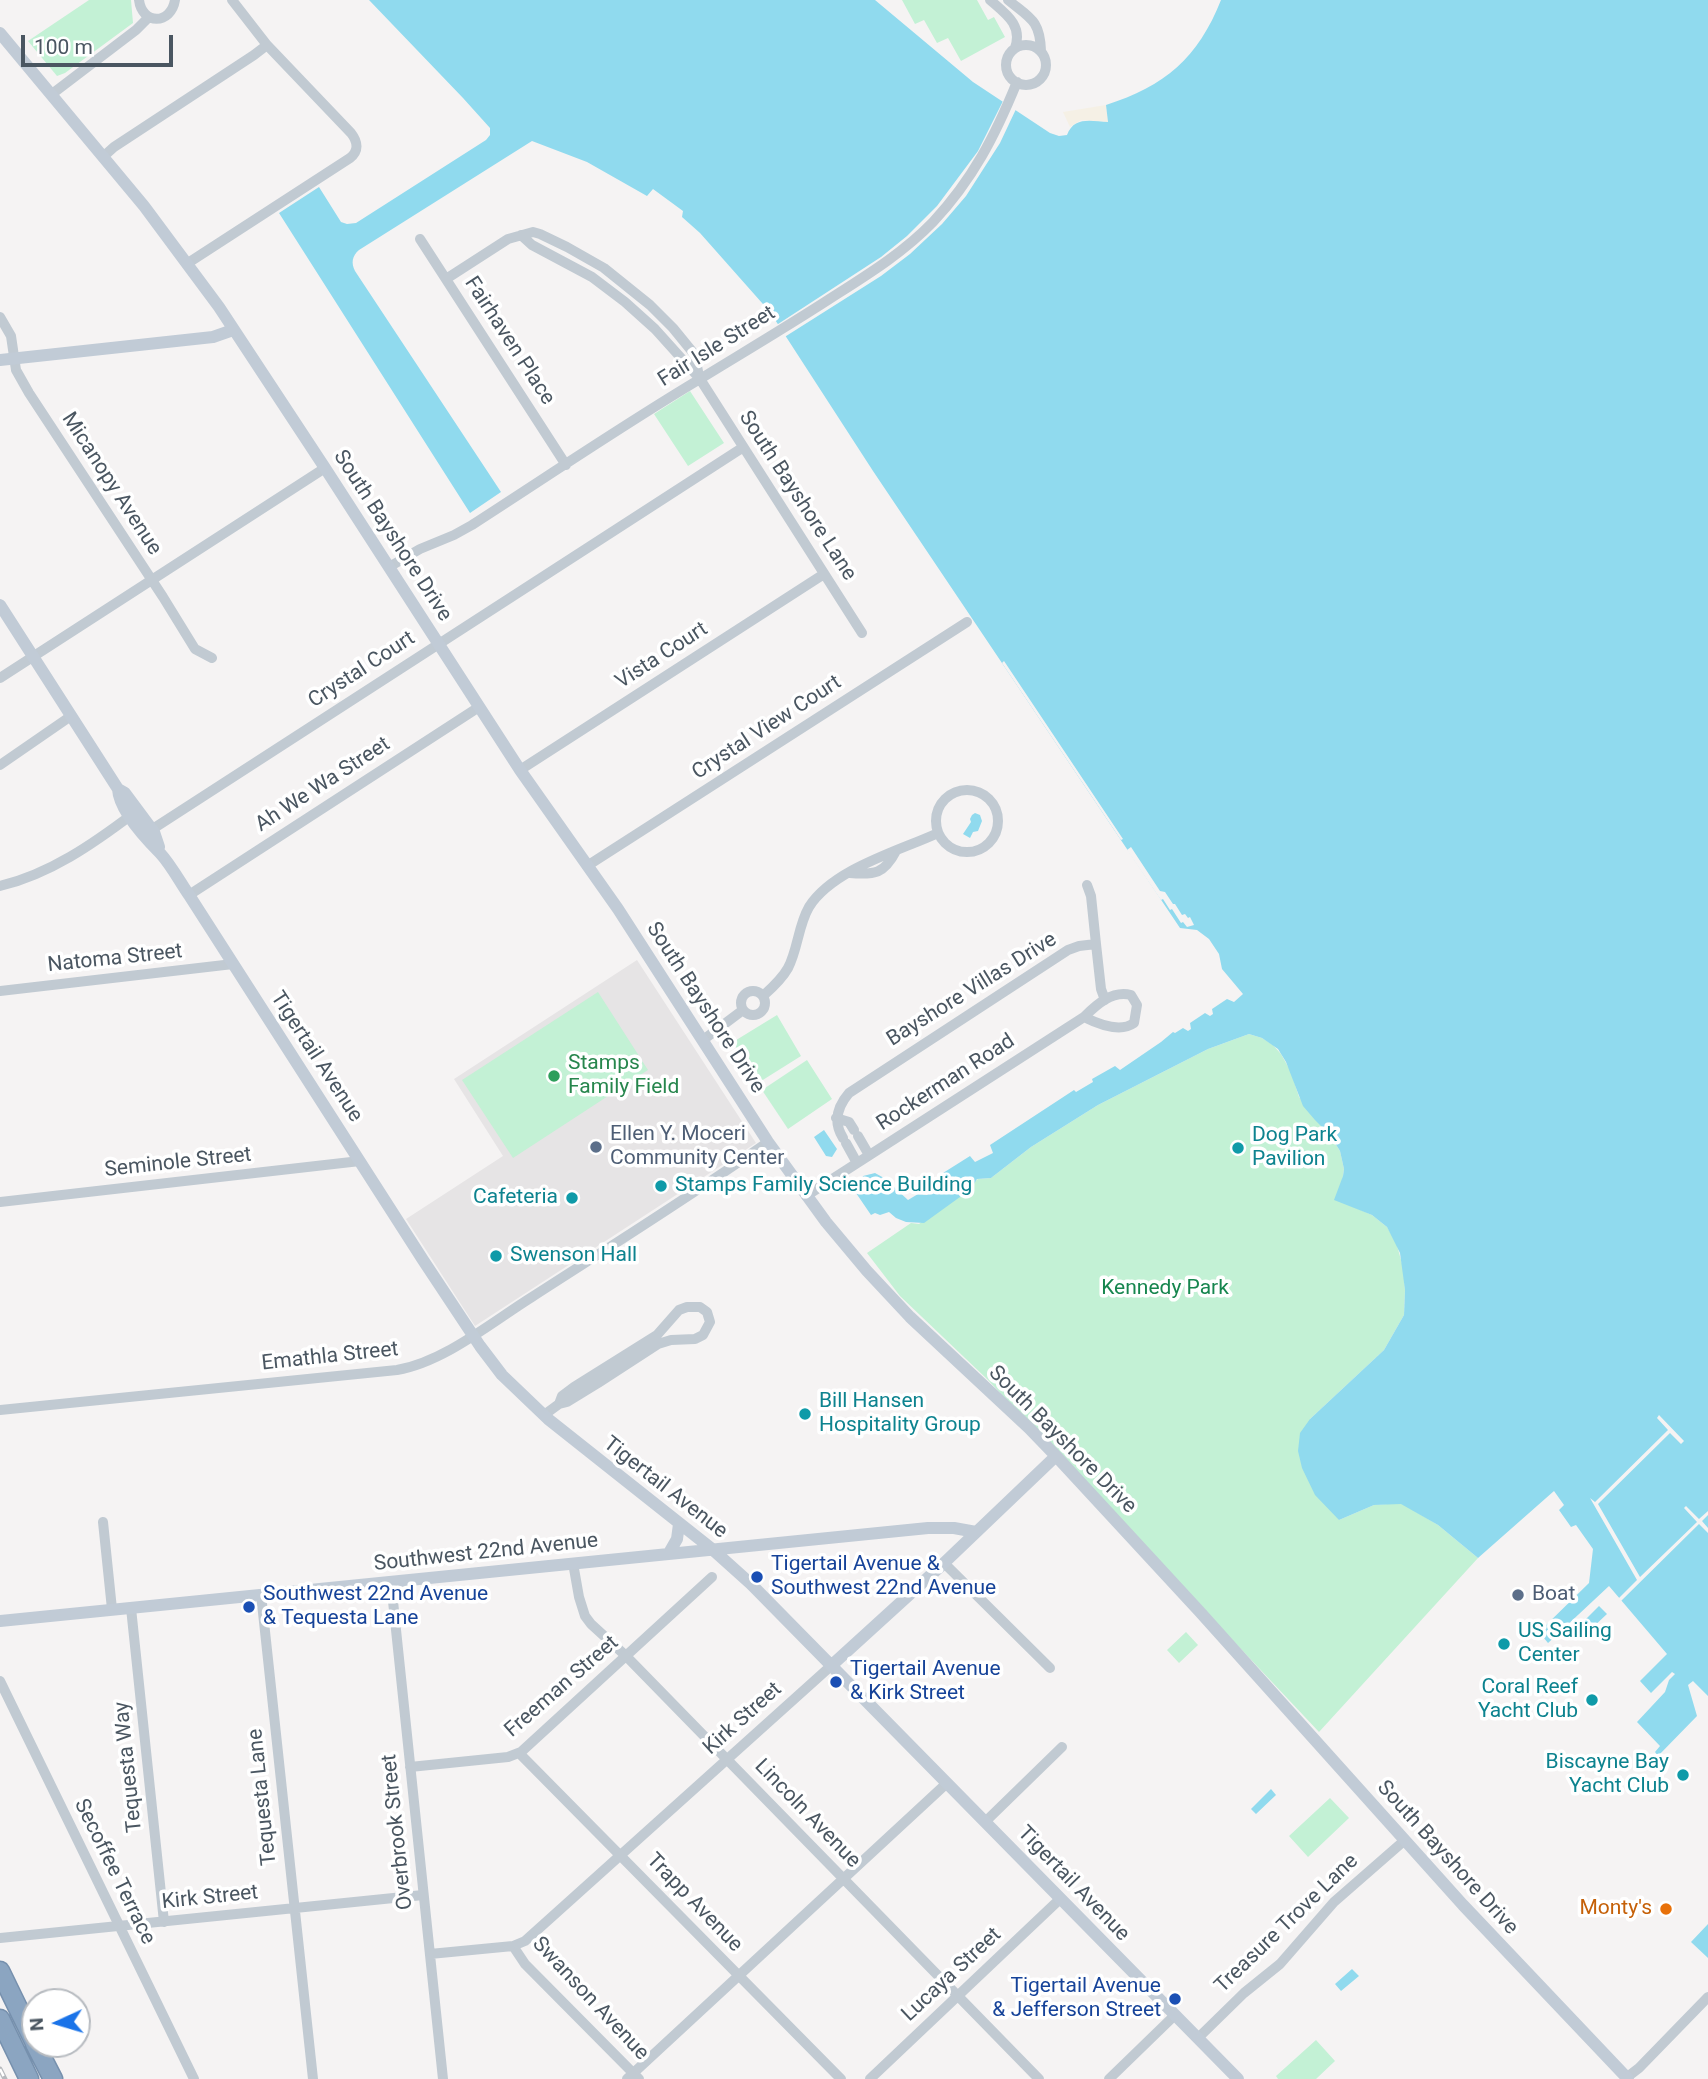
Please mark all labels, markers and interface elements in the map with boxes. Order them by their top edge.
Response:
scale bar [24,21,177,65]
text: 100 m [34,35,93,59]
street label: Fairhaven Place [458,272,560,410]
street label: Fair Isle Street [654,301,780,393]
street label: South Bayshore Lane [733,406,861,586]
street label: Micanopy Avenue [56,408,166,560]
street label: South Bayshore Drive [327,446,457,626]
street label: Vista Court [611,617,713,695]
street label: Crystal Court [304,626,420,714]
street label: Crystal View Court [688,670,846,786]
street label: Ah We Wa Street [251,732,395,838]
street label: South Bayshore Drive [640,918,770,1098]
street label: Bayshore Villas Drive [883,928,1061,1052]
street label: Natoma Street [46,939,184,979]
street label: Tigertail Avenue [264,987,368,1127]
street label: Rockerman Road [872,1029,1020,1137]
place label: Stamps Family Field [568,1051,679,1101]
marker: Stamps Family Field [546,1068,562,1084]
place label: Ellen Y. Moceri Community Center [610,1122,784,1172]
place label: Dog Park Pavilion [1252,1123,1337,1173]
marker: Ellen Y. Moceri Community Center [588,1139,604,1155]
marker: Dog Park Pavilion [1230,1140,1246,1156]
street label: Seminole Street [103,1143,253,1183]
place label: Stamps Family Science Building [675,1173,972,1199]
marker: Stamps Family Science Building [653,1178,669,1194]
place label: Cafeteria [473,1185,558,1211]
marker: Cafeteria [564,1190,580,1206]
place label: Swenson Hall [510,1243,637,1269]
marker: Swenson Hall [488,1248,504,1264]
park label: Kennedy Park [1101,1276,1229,1302]
street label: Emathla Street [260,1337,400,1377]
street label: South Bayshore Drive [983,1361,1141,1519]
place label: Bill Hansen Hospitality Group [819,1389,981,1439]
marker: Bill Hansen Hospitality Group [797,1406,813,1422]
street label: Tigertail Avenue [598,1432,732,1544]
street label: Southwest 22nd Avenue [373,1529,599,1577]
place label: Tigertail Avenue & Southwest 22nd Avenue [771,1552,996,1602]
marker: Tigertail Avenue & Southwest 22nd Avenue [749,1569,765,1585]
place label: Southwest 22nd Avenue & Tequesta Lane [263,1582,488,1632]
place label: Boat [1532,1582,1575,1608]
marker: Boat [1510,1587,1526,1603]
marker: Southwest 22nd Avenue & Tequesta Lane [241,1599,257,1615]
place label: US Sailing Center [1518,1619,1612,1669]
street label: Freeman Street [500,1631,624,1743]
marker: US Sailing Center [1496,1636,1512,1652]
place label: Tigertail Avenue & Kirk Street [850,1657,1001,1707]
marker: Tigertail Avenue & Kirk Street [828,1674,844,1690]
place label: Coral Reef Yacht Club [1478,1675,1578,1725]
street label: Kirk Street [699,1677,787,1761]
marker: Coral Reef Yacht Club [1584,1692,1600,1708]
street label: Tequesta Way [110,1700,148,1834]
street label: Tequesta Lane [243,1728,283,1866]
place label: Biscayne Bay Yacht Club [1546,1750,1669,1800]
street label: Overbrook Street [377,1753,419,1911]
street label: Lincoln Avenue [749,1754,865,1874]
marker: Biscayne Bay Yacht Club [1675,1767,1691,1783]
street label: South Bayshore Drive [1371,1776,1523,1940]
street label: Secoffee Terrace [68,1795,160,1949]
street label: Tigertail Avenue [1012,1821,1134,1947]
street label: Trapp Avenue [641,1848,747,1958]
street label: Treasure Trove Lane [1210,1849,1364,1999]
street label: Kirk Street [161,1880,259,1916]
place label: Monty's [1579,1896,1652,1922]
marker: Monty's [1658,1901,1674,1917]
street label: Lucaya Street [897,1923,1007,2027]
street label: Swanson Avenue [526,1932,654,2066]
place label: Tigertail Avenue & Jefferson Street [992,1974,1161,2024]
north arrow [21,1988,91,2058]
marker: Tigertail Avenue & Jefferson Street [1167,1991,1183,2007]
text: N [25,2017,48,2032]

